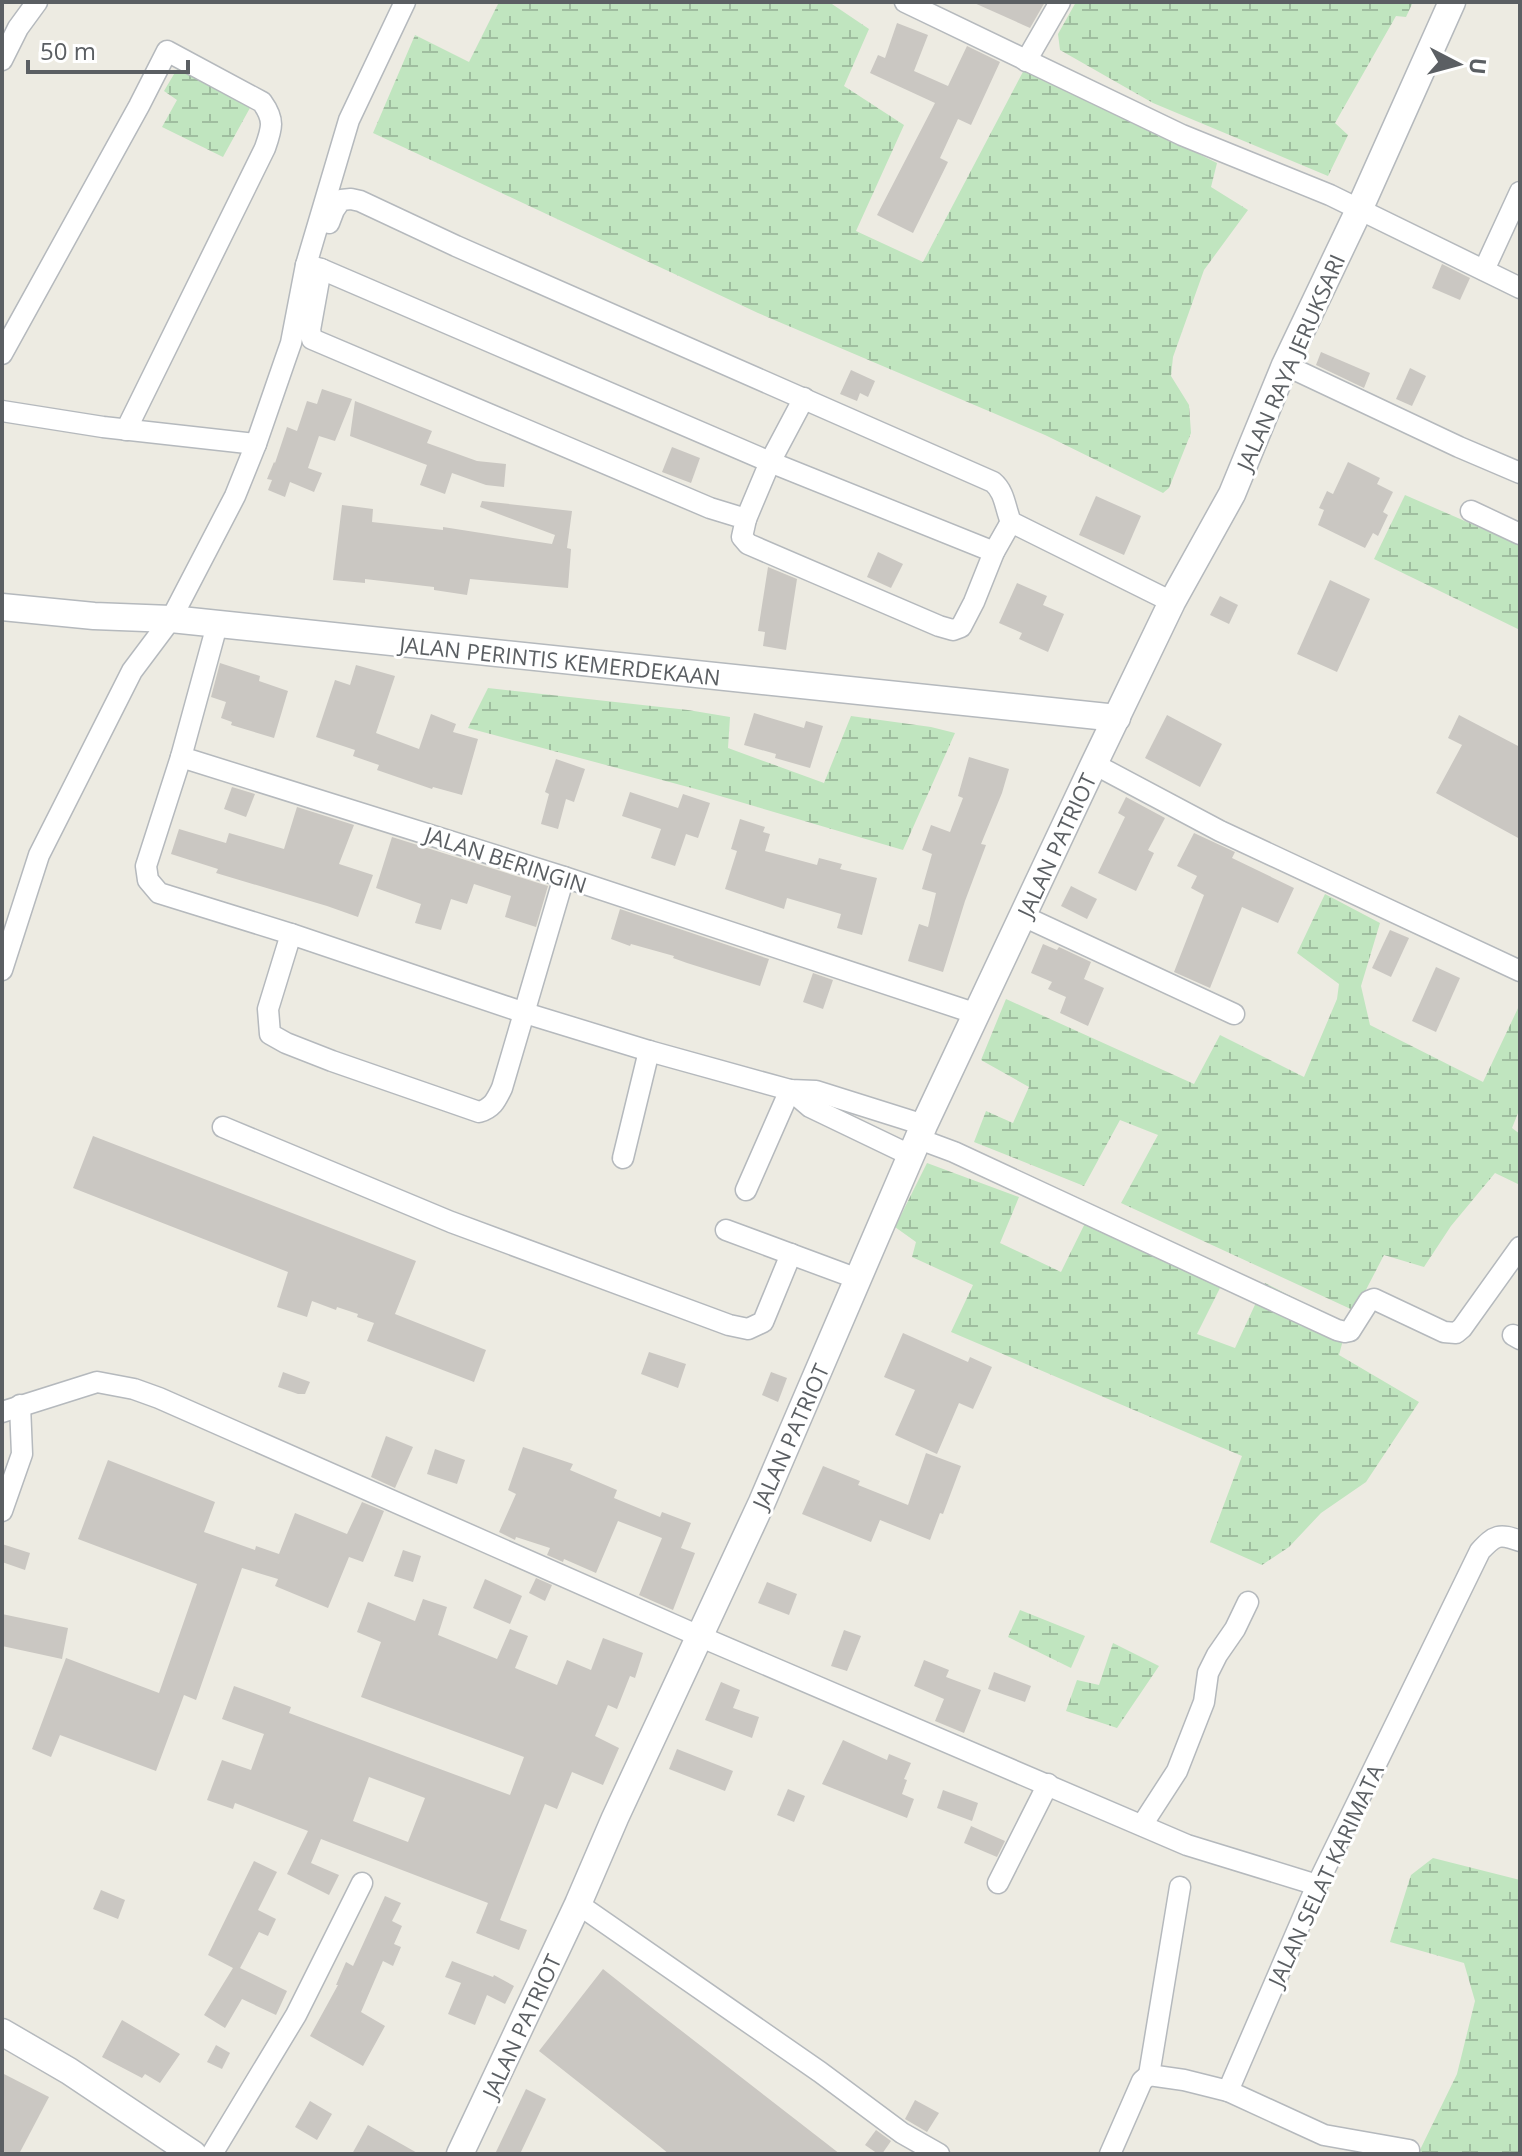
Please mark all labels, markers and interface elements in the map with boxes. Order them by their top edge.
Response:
scale bar [28,24,188,74]
north arrow [1418,24,1498,104]
text: 50 m [40,34,96,67]
text: U [1463,56,1495,76]
street label: JALAN RAYA JERUKSARI [1228,249,1351,477]
street label: JALAN PERINTIS KEMERDEKAAN [396,628,722,692]
street label: JALAN PATRIOT [1009,768,1102,924]
street label: JALAN BERINGIN [419,818,591,899]
street label: JALAN PATRIOT [744,1359,835,1515]
street label: JALAN SELAT KARIMATA [1259,1759,1390,1993]
street label: JALAN PATRIOT [474,1949,567,2105]

